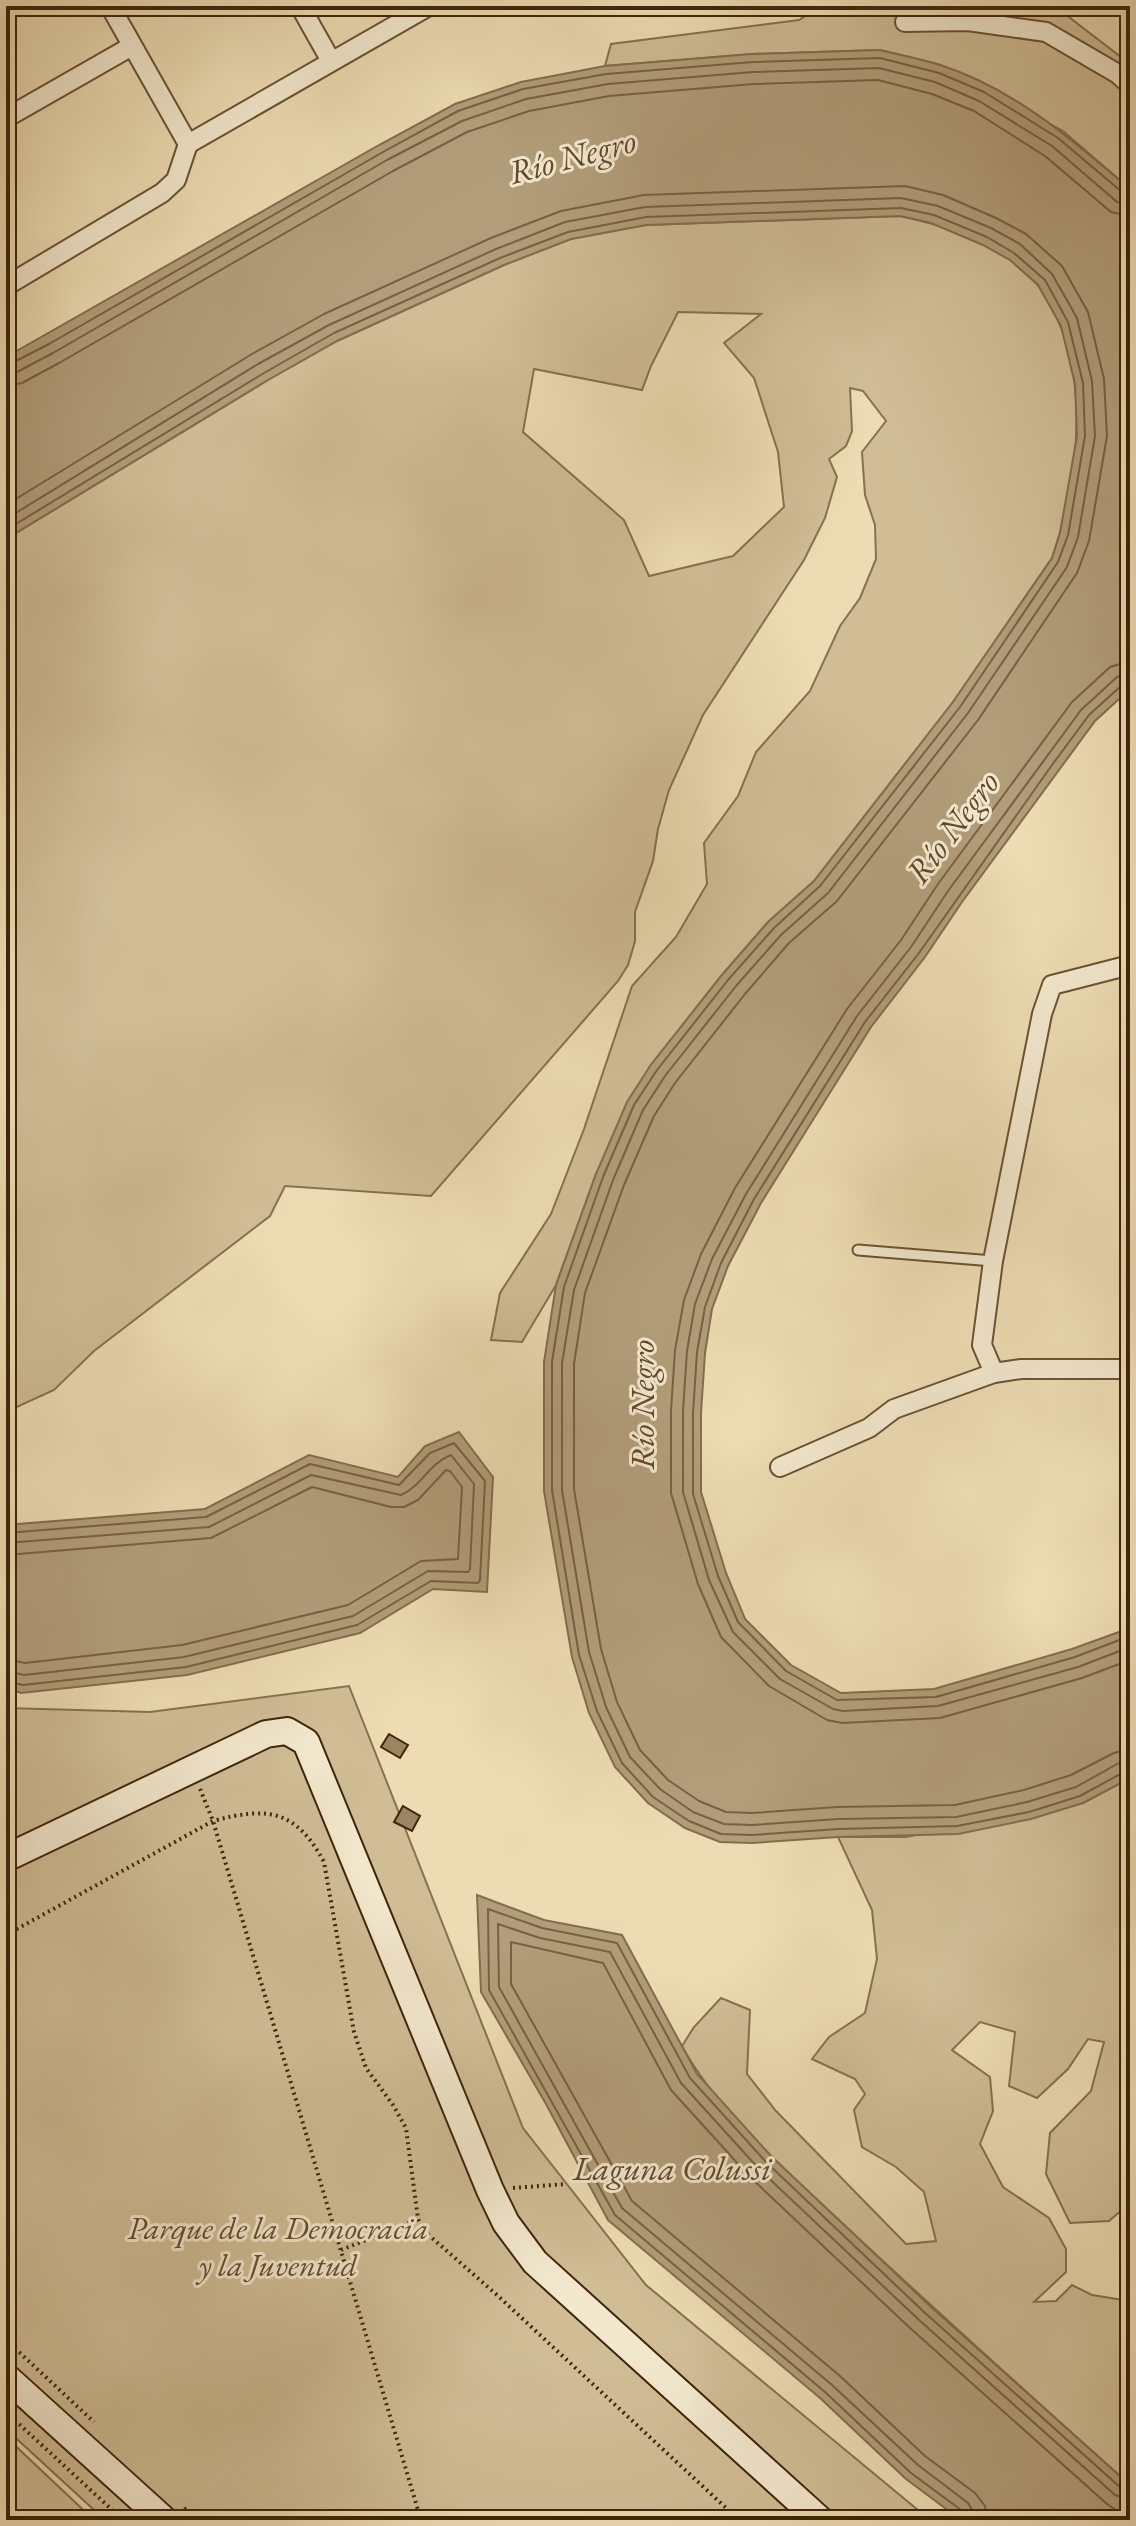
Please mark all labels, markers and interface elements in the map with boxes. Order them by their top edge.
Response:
water label: Río Negro [503,118,641,194]
water label: Río Negro [895,762,1009,892]
water label: Río Negro [620,1340,664,1470]
water label: Laguna Colussi [572,2146,772,2190]
park label: Parque de la Democracia y la Juventud [127,2207,429,2286]

